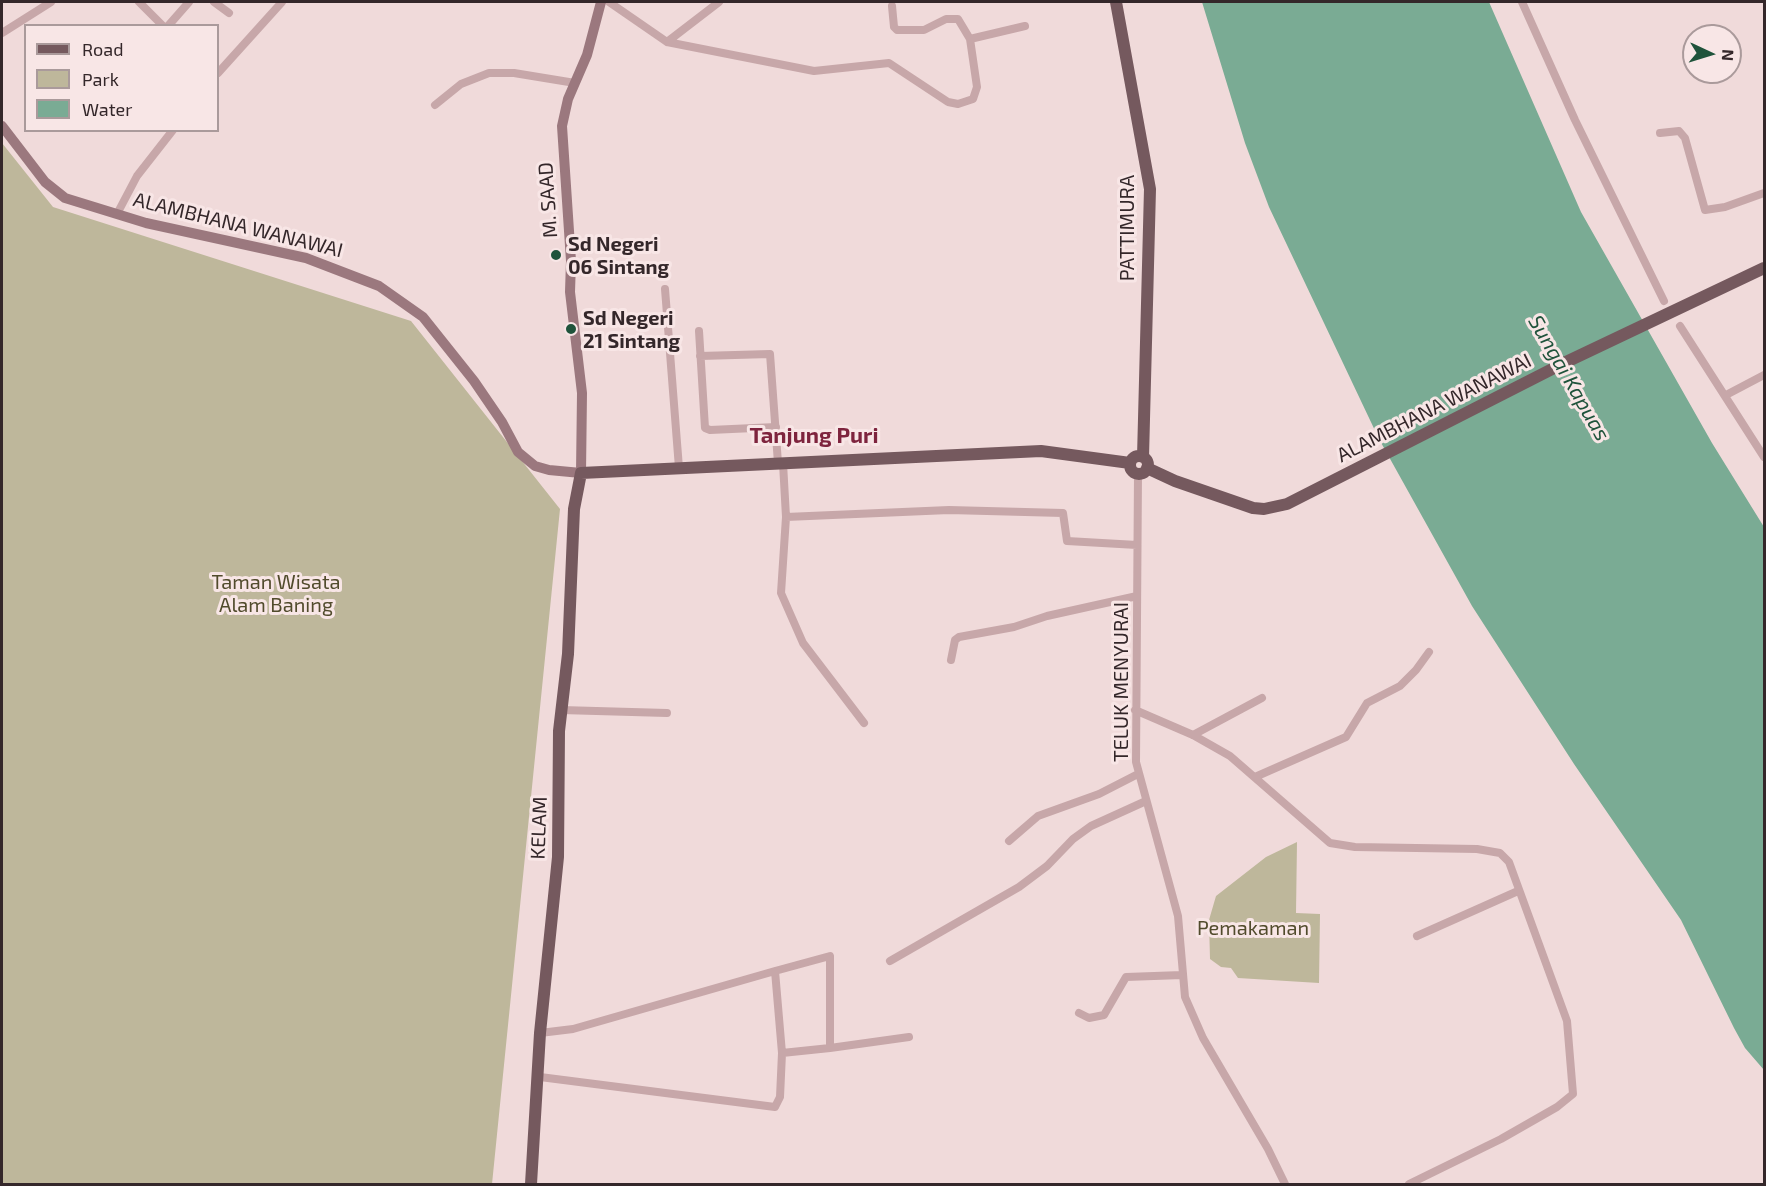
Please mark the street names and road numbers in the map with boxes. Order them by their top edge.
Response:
street label: M. SAAD [533,161,563,239]
street label: PATTIMURA [1115,175,1139,281]
street label: ALAMBHANA WANAWAI [131,187,345,263]
street label: ALAMBHANA WANAWAI [1333,348,1535,468]
street label: TELUK MENYURAI [1109,602,1133,762]
street label: KELAM [526,796,552,860]

